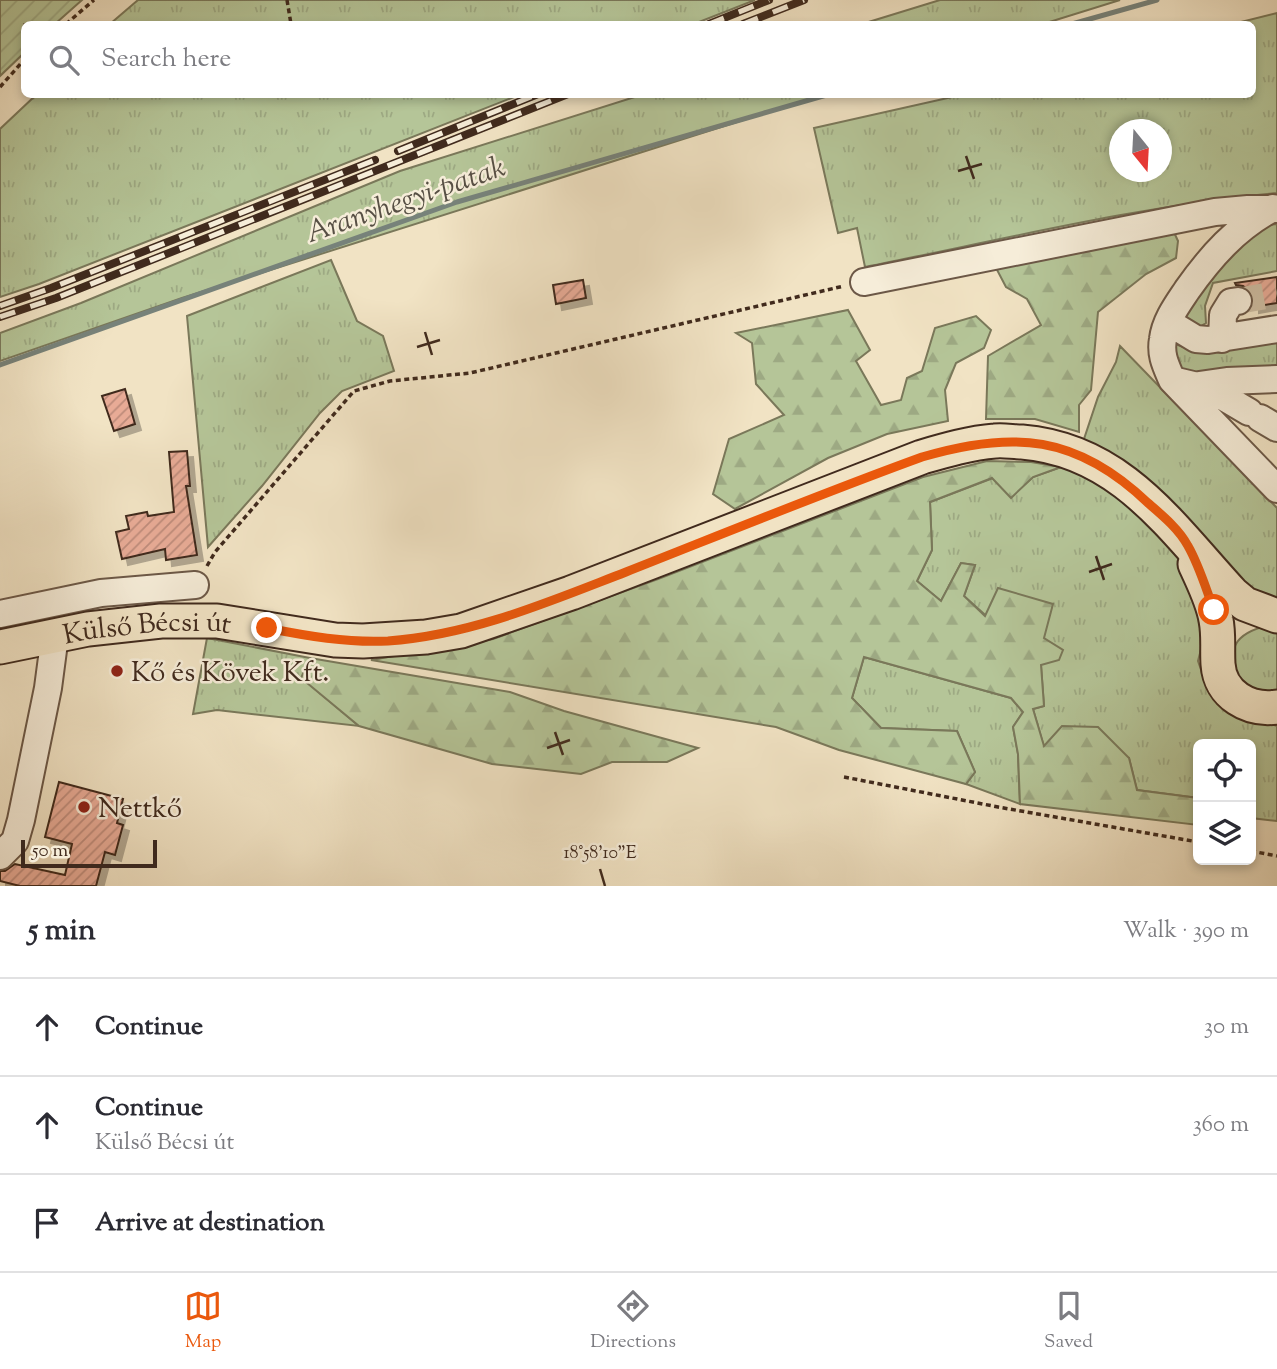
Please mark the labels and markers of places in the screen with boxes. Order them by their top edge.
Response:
place label: Kő és Kövek Kft. [131,654,329,694]
marker: Kő és Kövek Kft. [109,663,125,679]
place label: Nettkő [98,790,182,830]
marker: Nettkő [76,799,92,815]

